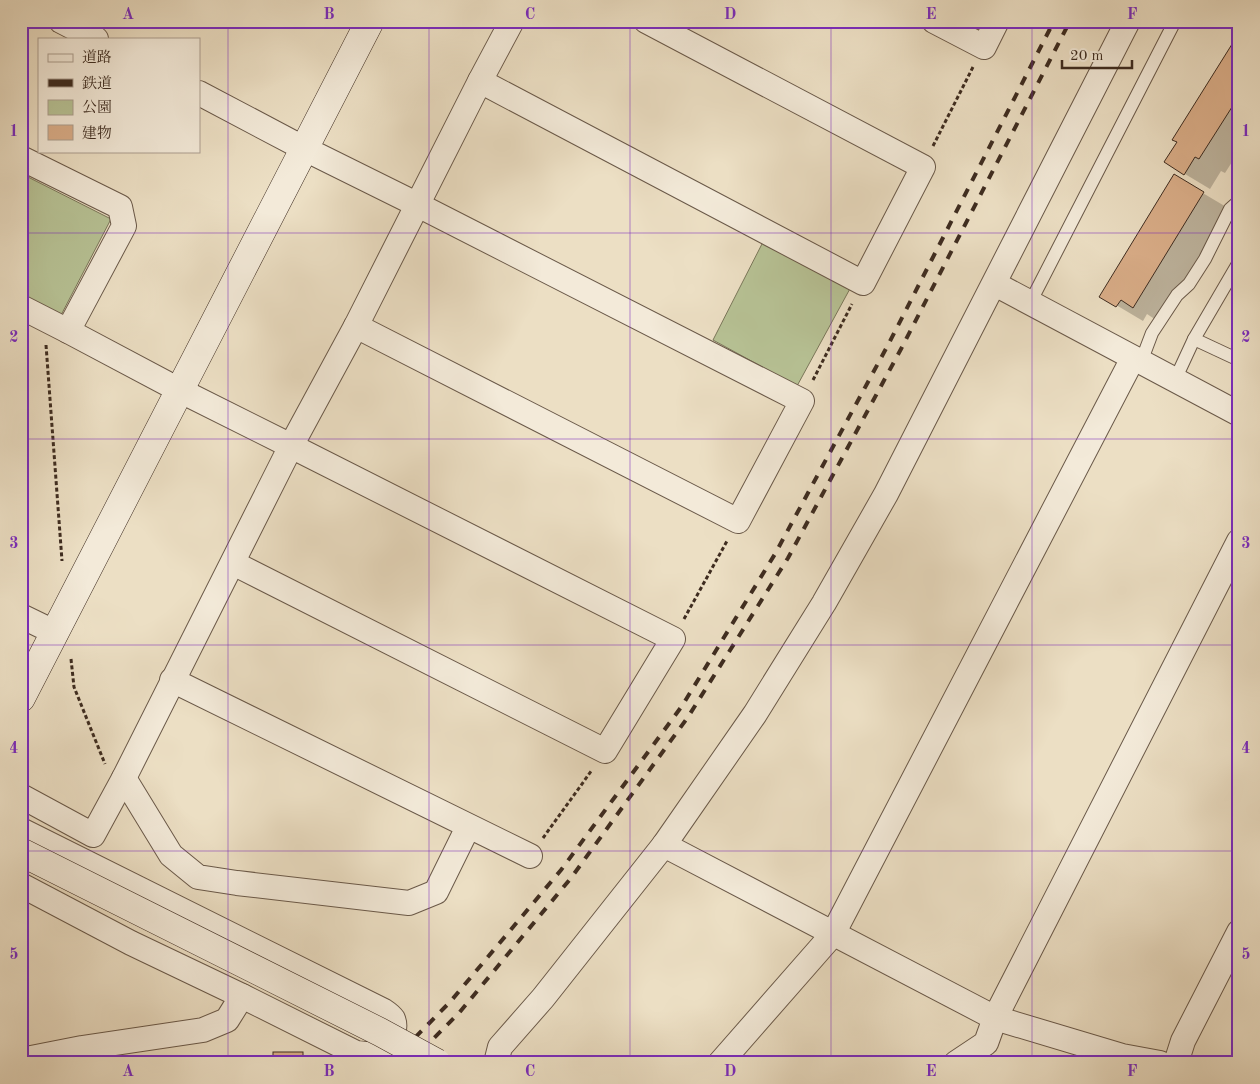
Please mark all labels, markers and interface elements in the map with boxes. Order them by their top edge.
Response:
text: A [122,7,134,23]
text: B [323,7,335,23]
text: C [525,7,535,23]
text: D [724,7,736,23]
text: E [925,7,937,23]
text: F [1127,7,1138,23]
legend [38,38,200,152]
scale bar [1062,38,1132,70]
text: 道路 [82,49,112,66]
text: 20 m [1070,49,1104,64]
text: 鉄道 [82,75,112,92]
text: 公園 [82,99,112,116]
text: 1 [9,124,19,140]
text: 1 [1241,124,1251,140]
text: 建物 [82,125,112,142]
text: 2 [9,330,19,346]
text: 2 [1241,330,1251,346]
text: 3 [9,536,19,552]
text: 3 [1241,536,1251,552]
text: 4 [9,741,19,757]
text: 4 [1241,741,1251,757]
text: 5 [9,947,19,963]
text: 5 [1241,947,1251,963]
text: A [122,1064,134,1080]
text: B [323,1064,335,1080]
text: C [525,1064,535,1080]
text: D [724,1064,736,1080]
text: E [925,1064,937,1080]
text: F [1127,1064,1138,1080]

